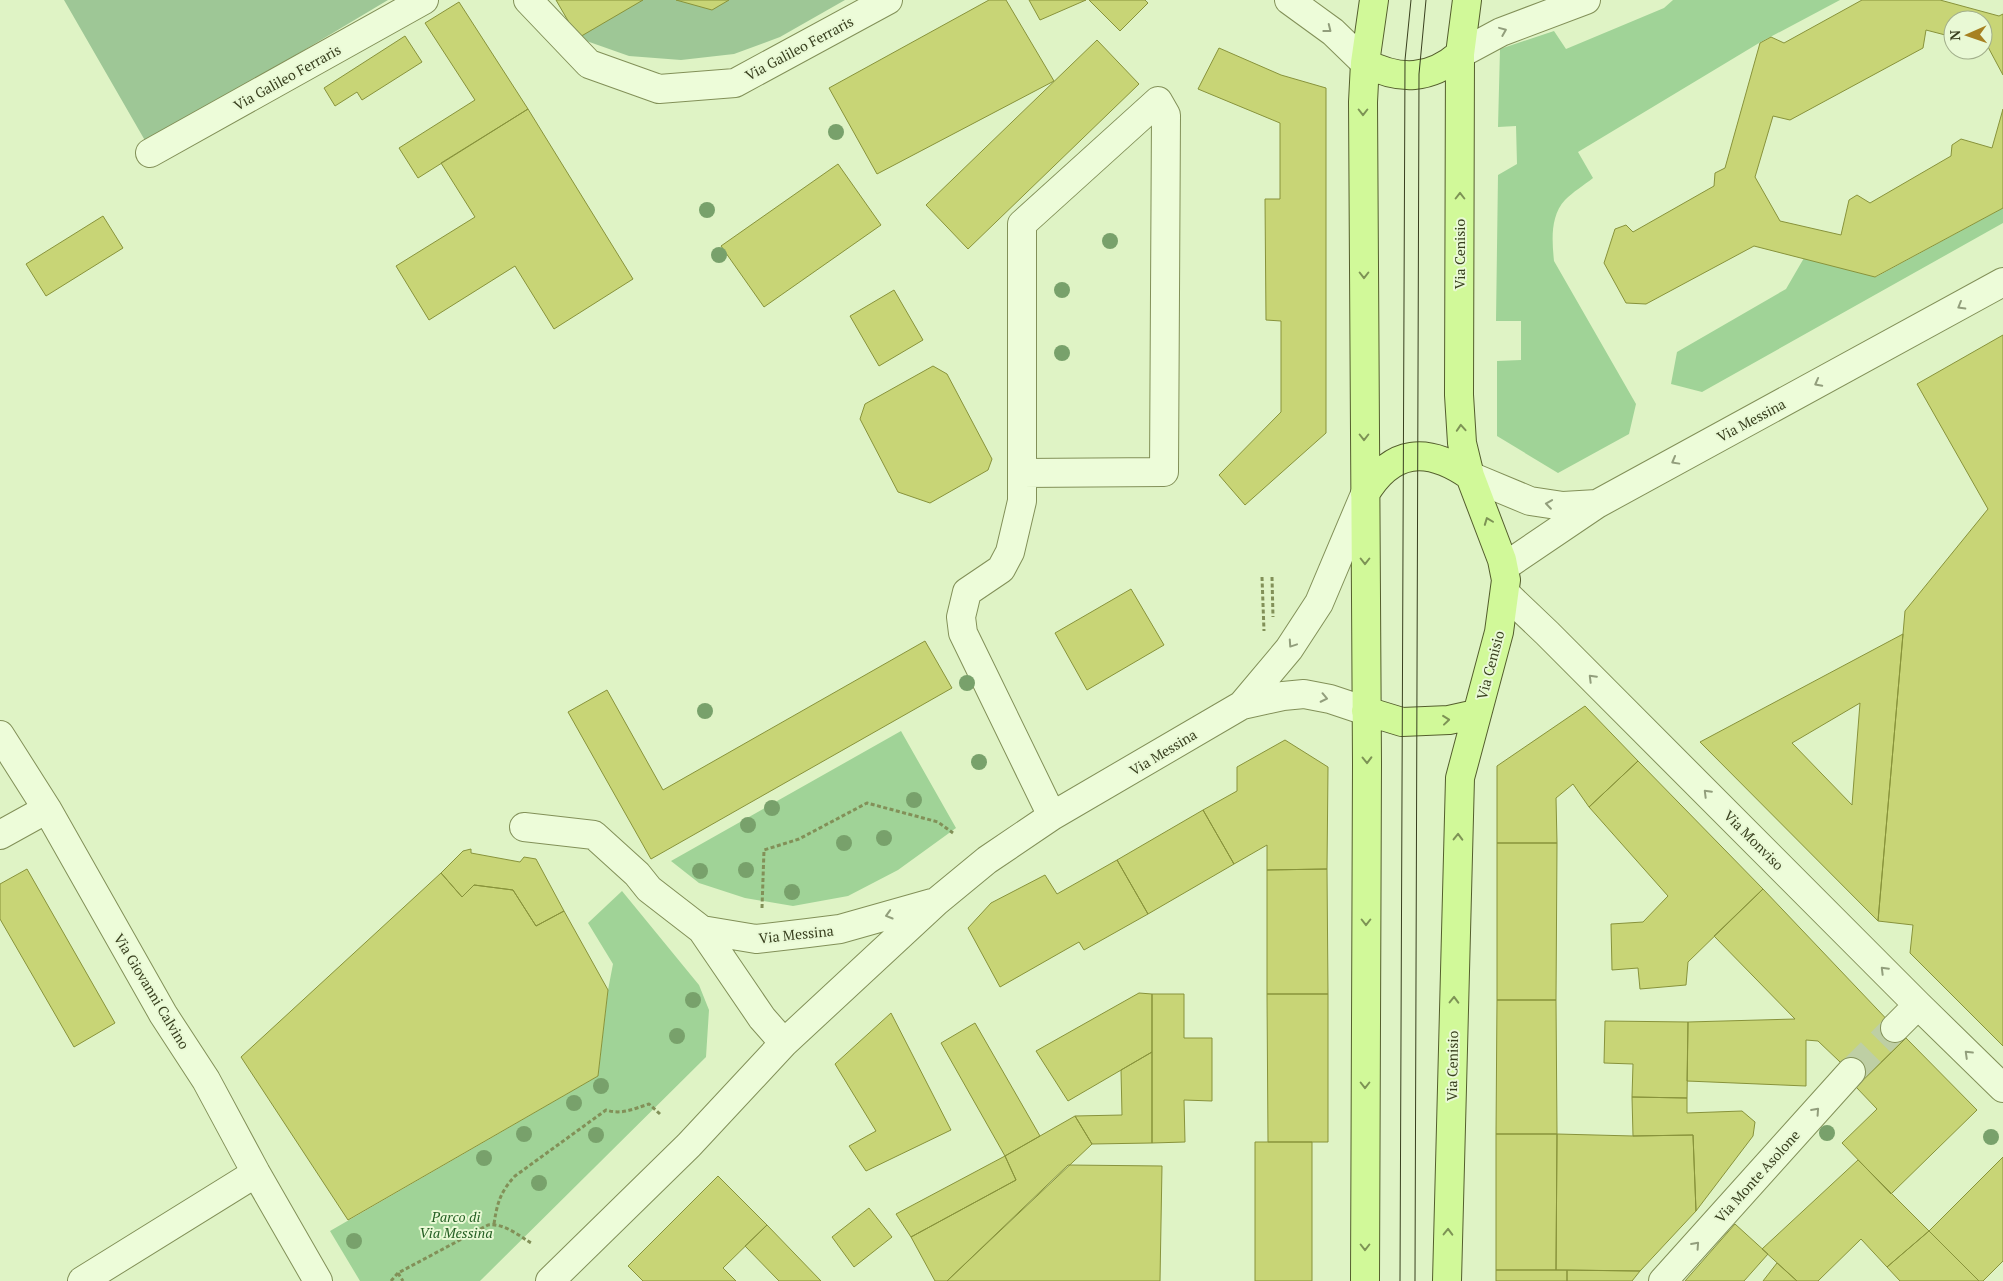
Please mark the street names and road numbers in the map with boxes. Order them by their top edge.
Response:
street label: Via Galileo Ferraris [742,11,856,85]
street label: Via Galileo Ferraris [230,40,344,114]
street label: Via Cenisio [1450,218,1469,289]
street label: Via Messina [1713,394,1789,446]
street label: Via Cenisio [1472,628,1508,702]
street label: Via Messina [1126,724,1200,780]
street label: Via Monviso [1720,806,1788,874]
street label: Via Messina [758,921,834,947]
street label: Via Giovanni Calvino [110,930,194,1053]
street label: Via Cenisio [1442,1030,1462,1101]
street label: Via Monte Asolone [1710,1126,1804,1226]

